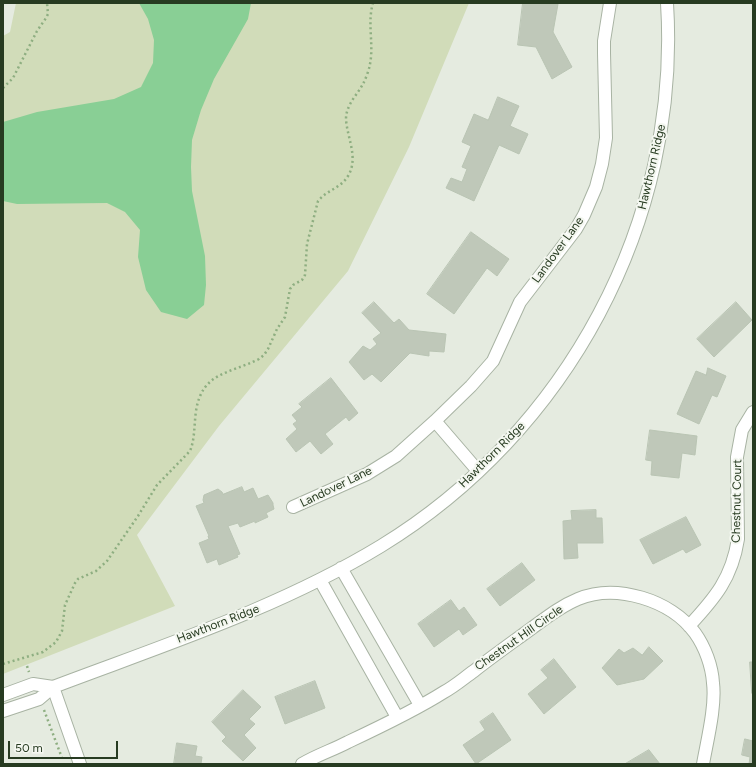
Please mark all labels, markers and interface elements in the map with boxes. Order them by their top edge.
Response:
street label: Hawthorn Ridge [635,123,669,211]
street label: Landover Lane [529,214,587,286]
street label: Hawthorn Ridge [456,419,528,491]
street label: Chestnut Court [729,459,745,543]
street label: Landover Lane [298,463,374,511]
street label: Hawthorn Ridge [175,602,261,646]
street label: Chestnut Hill Circle [472,602,566,674]
scale bar [10,733,120,759]
text: 50 m [15,741,43,755]

